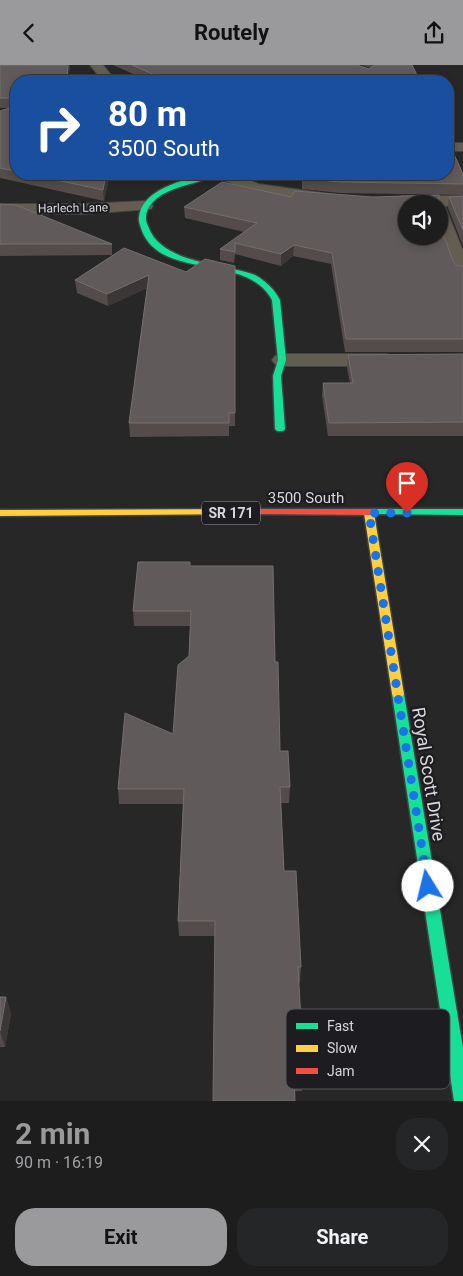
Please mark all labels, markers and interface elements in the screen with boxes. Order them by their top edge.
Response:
icon: back [15,19,43,47]
icon: share [420,19,448,47]
text: Routely [194,20,269,45]
text: 80 m [108,94,187,135]
icon: right [25,95,90,160]
text: 3500 South [108,136,220,161]
map controls [398,195,448,245]
button: sound [398,195,448,245]
street label: Harlech Lane [38,200,108,216]
pin [386,462,428,513]
icon: arrive [393,469,421,497]
street label: 3500 South [268,489,344,507]
road number: SR 171 [202,501,260,524]
street label: Royal Scott Drive [408,706,450,842]
position arrow [401,859,453,911]
legend [286,1009,450,1089]
text: Fast [327,1018,354,1034]
text: Slow [327,1040,358,1056]
text: Jam [327,1063,355,1079]
text: 2 min [15,1116,90,1151]
button: close [396,1118,448,1170]
text: 90 m · 16:19 [15,1153,103,1172]
button: Exit [15,1208,227,1266]
button: Share [237,1208,448,1266]

